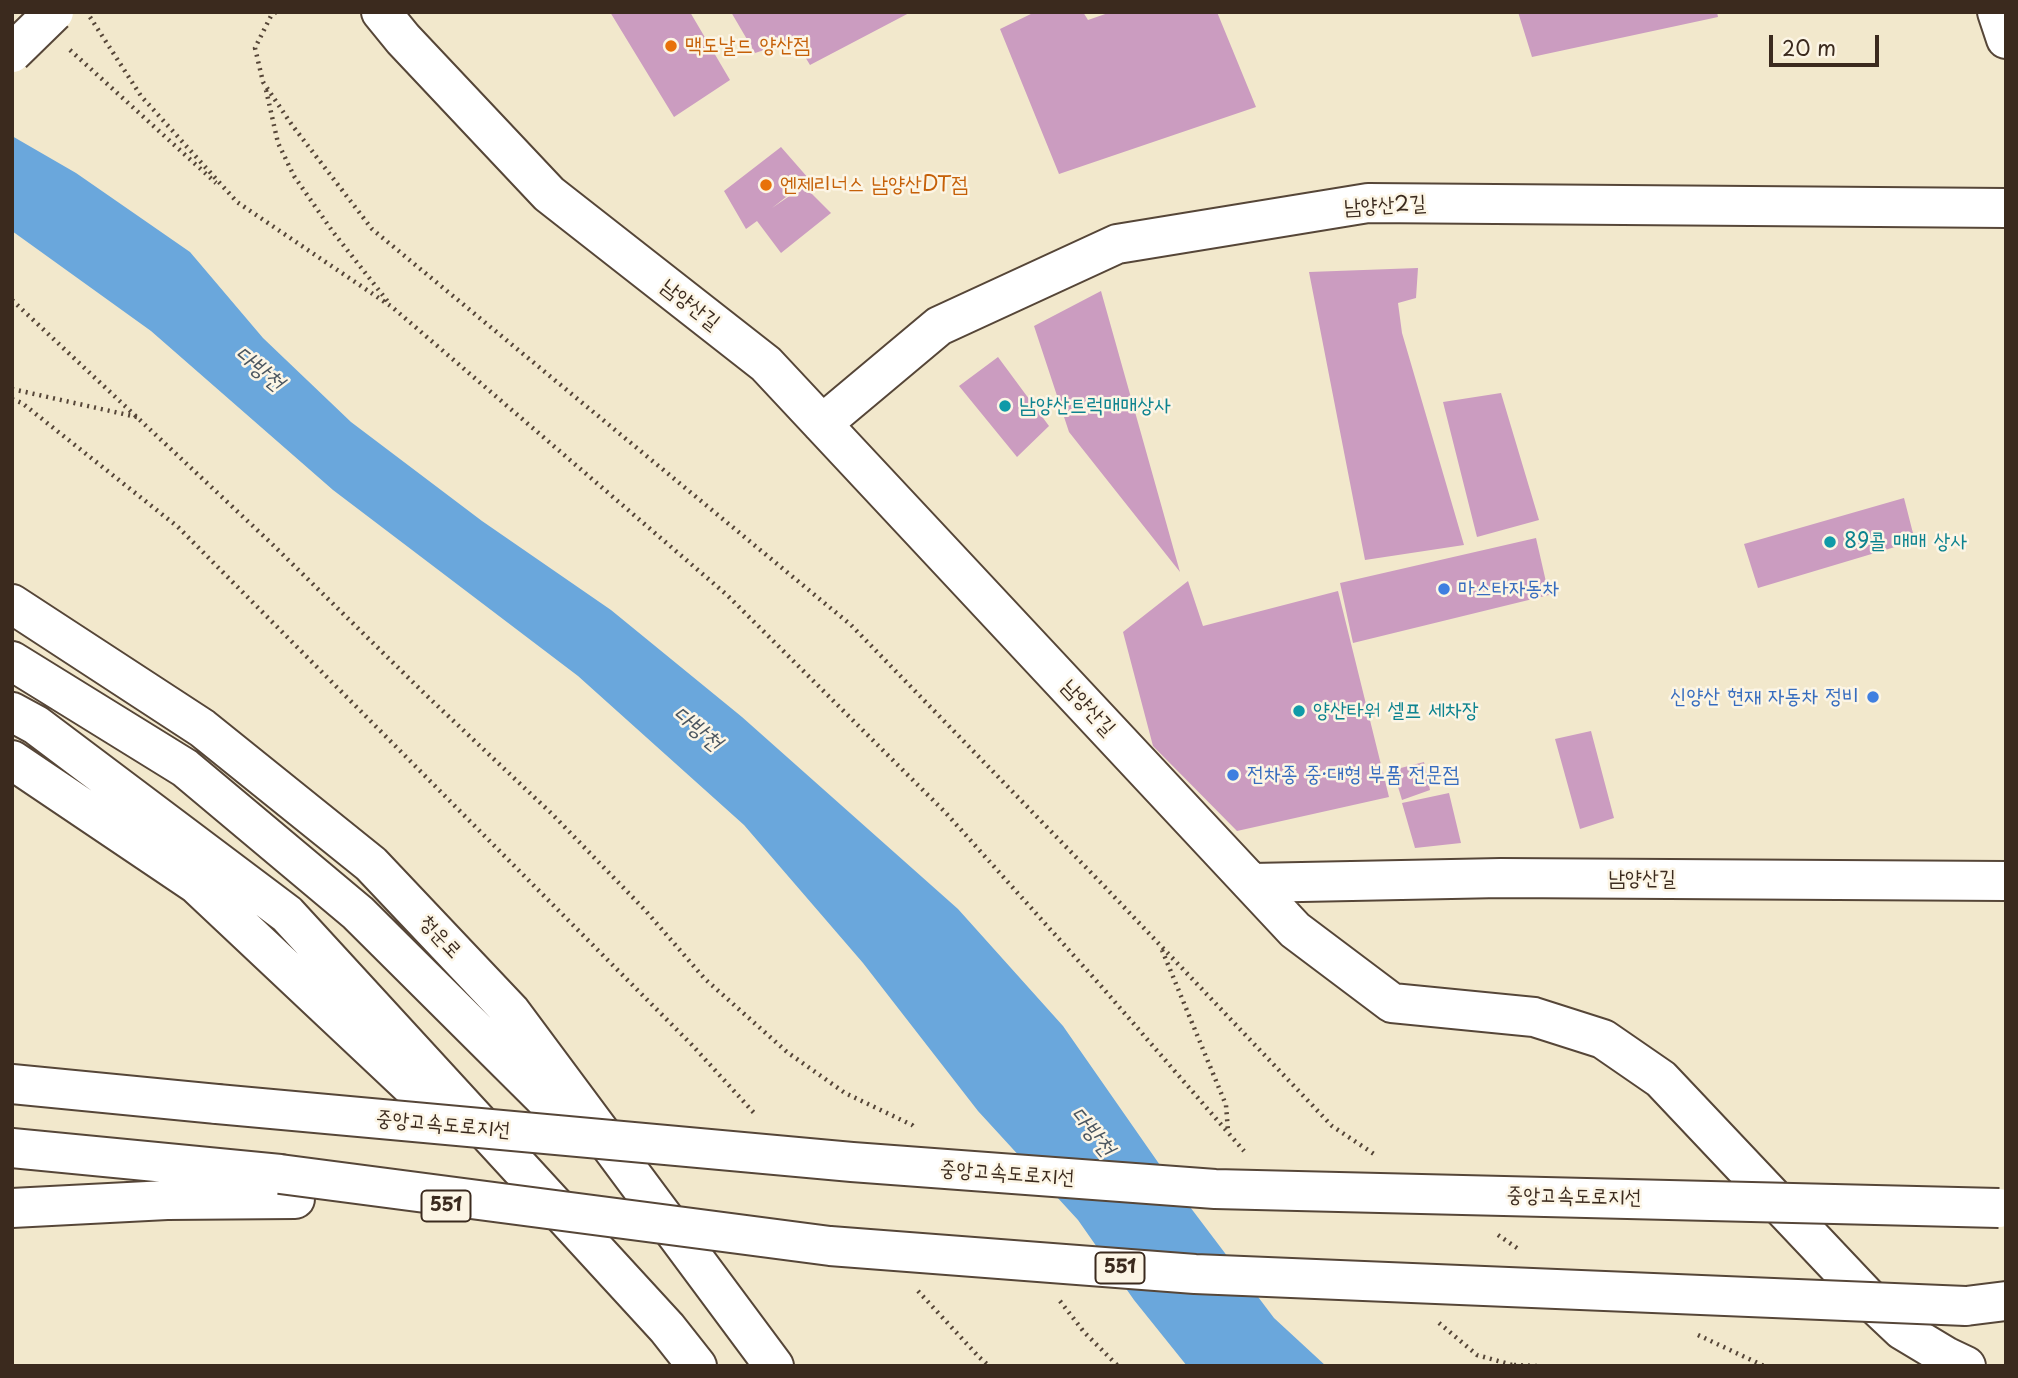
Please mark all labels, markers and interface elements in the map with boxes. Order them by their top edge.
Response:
scale bar [1773,21,1883,65]
text: 20 m [1782,31,1836,63]
place label: 맥도날드 양산점 [685,33,810,59]
marker: 맥도날드 양산점 [663,38,679,54]
place label: 엔제리너스 남양산DT점 [780,172,968,198]
marker: 엔제리너스 남양산DT점 [758,177,774,193]
street label: 남양산2길 [1343,191,1427,221]
street label: 남양산길 [656,274,724,336]
water label: 다방천 [229,341,289,397]
place label: 남양산트럭매매상사 [1019,393,1171,419]
marker: 남양산트럭매매상사 [997,398,1013,414]
place label: 89콜 매매 상사 [1844,529,1967,555]
marker: 89콜 매매 상사 [1822,534,1838,550]
place label: 마스타자동차 [1458,576,1559,602]
marker: 마스타자동차 [1436,581,1452,597]
street label: 남양산길 [1056,675,1120,741]
place label: 신양산 현재 자동차 정비 [1670,684,1859,710]
marker: 신양산 현재 자동차 정비 [1865,689,1881,705]
place label: 양산타워 셀프 세차장 [1313,698,1479,724]
water label: 다방천 [667,701,727,757]
marker: 양산타워 셀프 세차장 [1291,703,1307,719]
place label: 전차종 중·대형 부품 전문점 [1247,762,1459,788]
marker: 전차종 중·대형 부품 전문점 [1225,767,1241,783]
street label: 남양산길 [1608,866,1676,892]
street label: 청운로 [413,910,467,964]
water label: 다방천 [1064,1102,1120,1162]
street label: 중앙고속도로지선 [375,1107,511,1143]
street label: 중앙고속도로지선 [939,1157,1075,1191]
street label: 중앙고속도로지선 [1506,1183,1642,1211]
road number: 551 [422,1190,471,1222]
road number: 551 [1096,1252,1144,1284]

